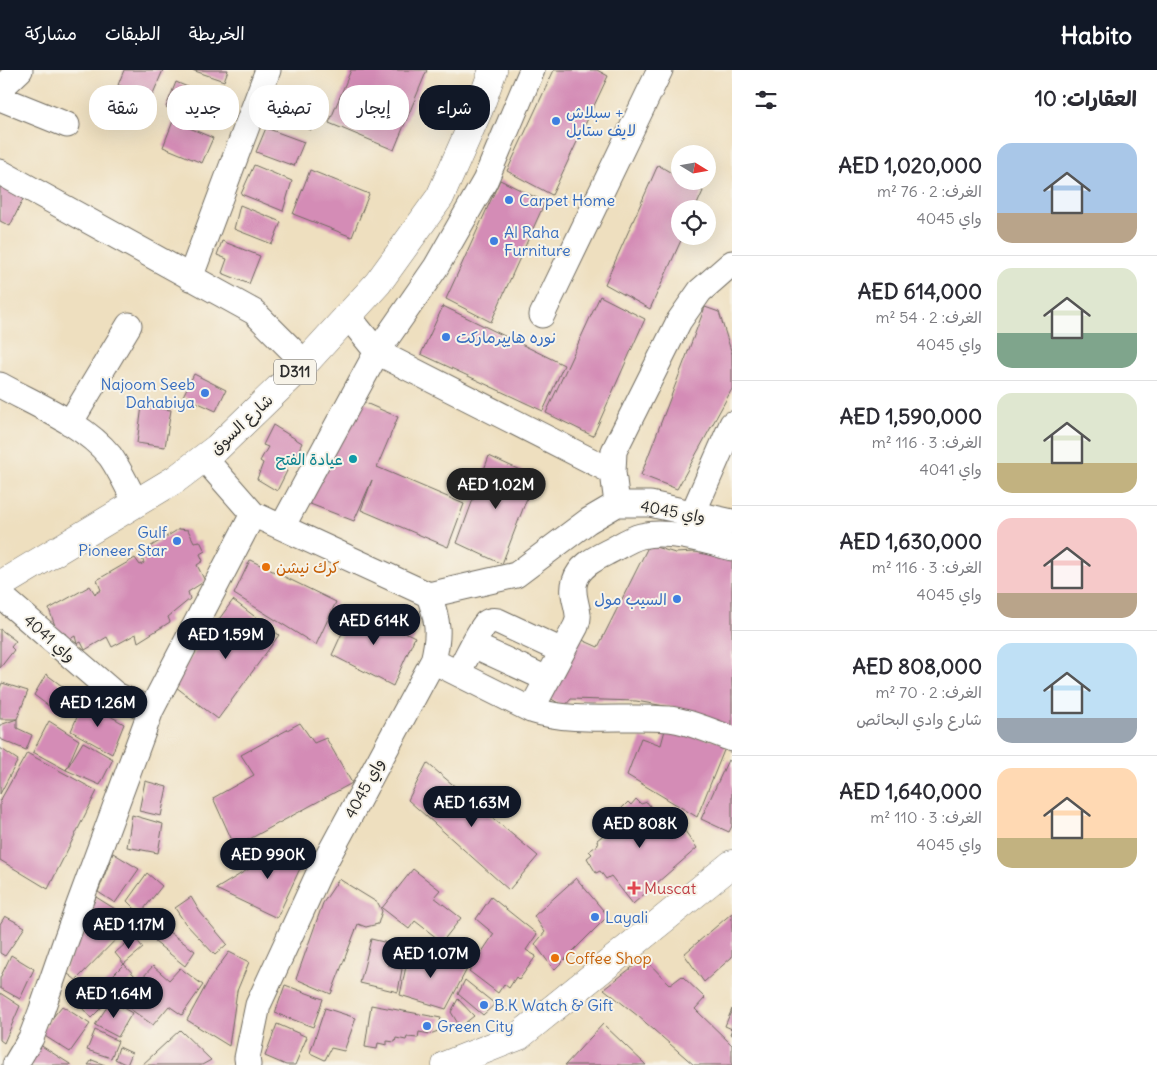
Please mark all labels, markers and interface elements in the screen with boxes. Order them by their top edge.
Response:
text: Habito [1061,20,1132,50]
text: مشاركة [25,22,77,45]
text: الطبقات [105,22,161,45]
text: الخريطة [189,22,245,45]
chip: شقة [89,85,157,130]
chip: جديد [167,85,239,130]
chip: تصفية [249,85,329,130]
chip: إيجار [339,85,409,130]
chip: شراء [419,85,490,130]
text: العقارات: 10 [1035,85,1137,112]
icon: filters [752,86,780,114]
place label: سبلاش + لايف ستايل [566,102,636,140]
marker: سبلاش + لايف ستايل [550,115,562,127]
north arrow [671,145,716,190]
map controls [671,145,716,245]
text: AED 1,020,000 [839,152,982,179]
icon: home [1037,163,1097,223]
text: الغرف: 2 · 76 m² [877,181,982,201]
place label: Carpet Home [519,190,615,210]
marker: Carpet Home [503,194,515,206]
button: locate [671,200,716,245]
text: واي 4045 [917,208,982,228]
place label: Al Raha Furniture [504,222,571,260]
marker: Al Raha Furniture [488,235,500,247]
text: AED 614,000 [858,278,982,305]
icon: home [1037,288,1097,348]
text: الغرف: 2 · 54 m² [875,307,982,327]
place label: نوره هايپرماركت [456,327,557,348]
marker: نوره هايپرماركت [440,331,452,343]
text: واي 4045 [917,334,982,354]
road number: D311 [274,360,316,384]
place label: Najoom Seeb Dahabiya [101,374,195,412]
marker: Najoom Seeb Dahabiya [199,387,211,399]
street label: شارع السوق [205,390,278,460]
text: AED 1,590,000 [840,403,982,430]
icon: home [1037,413,1097,473]
text: الغرف: 3 · 116 m² [872,432,982,452]
place label: عيادة الفتح [275,449,343,470]
marker: عيادة الفتح [347,453,359,465]
text: واي 4041 [920,459,982,479]
pin: AED 1.02M [439,468,553,510]
text: AED 1.02M [458,474,534,494]
street label: واي 4045 [639,495,707,529]
place label: Gulf Pioneer Star [78,522,168,560]
text: AED 1,630,000 [840,528,982,555]
marker: Gulf Pioneer Star [171,535,183,547]
icon: home [1037,538,1097,598]
place label: كرك نيشن [276,557,340,577]
text: الغرف: 3 · 116 m² [872,557,982,577]
marker: كرك نيشن [260,561,272,573]
text: واي 4045 [917,584,982,604]
place label: السيب مول [594,589,667,610]
marker: السيب مول [671,593,683,605]
pin: AED 614K [322,604,426,646]
street label: واي 4041 [19,610,80,668]
text: AED 614K [339,610,409,630]
pin: AED 1.59M [169,618,283,660]
text: AED 1.59M [188,624,264,644]
text: AED 808,000 [852,653,982,680]
icon: home [1037,663,1097,723]
text: الغرف: 2 · 70 m² [876,682,982,702]
pin: AED 1.26M [41,686,155,728]
text: AED 1.26M [60,692,136,712]
text: شارع وادي البحائص [856,709,982,729]
street label: واي 4045 [340,754,390,823]
text: AED 1,640,000 [840,778,982,805]
pin: AED 1.63M [415,786,529,828]
icon: home [1037,788,1097,848]
text: AED 1.63M [434,792,510,812]
pin: AED 808K [588,806,692,849]
text: الغرف: 3 · 110 m² [870,807,982,827]
text: AED 808K [603,813,677,833]
text: واي 4045 [917,834,982,854]
pin: AED 990K [216,838,320,880]
text: AED 990K [231,844,305,864]
place label: Muscat [644,878,697,898]
marker: Muscat [628,882,640,894]
place label: Layali [605,907,648,927]
pin: AED 1.17M [72,908,186,950]
marker: Layali [589,911,601,923]
text: AED 1.17M [93,914,165,934]
pin: AED 1.07M [374,936,488,979]
text: AED 1.07M [393,943,469,963]
place label: Coffee Shop [565,948,652,968]
marker: Coffee Shop [549,952,561,964]
pin: AED 1.64M [57,976,171,1019]
text: AED 1.64M [76,983,152,1003]
place label: B.K Watch & Gift [494,995,614,1015]
marker: B.K Watch & Gift [478,999,490,1011]
place label: Green City [437,1016,514,1036]
marker: Green City [421,1020,433,1032]

